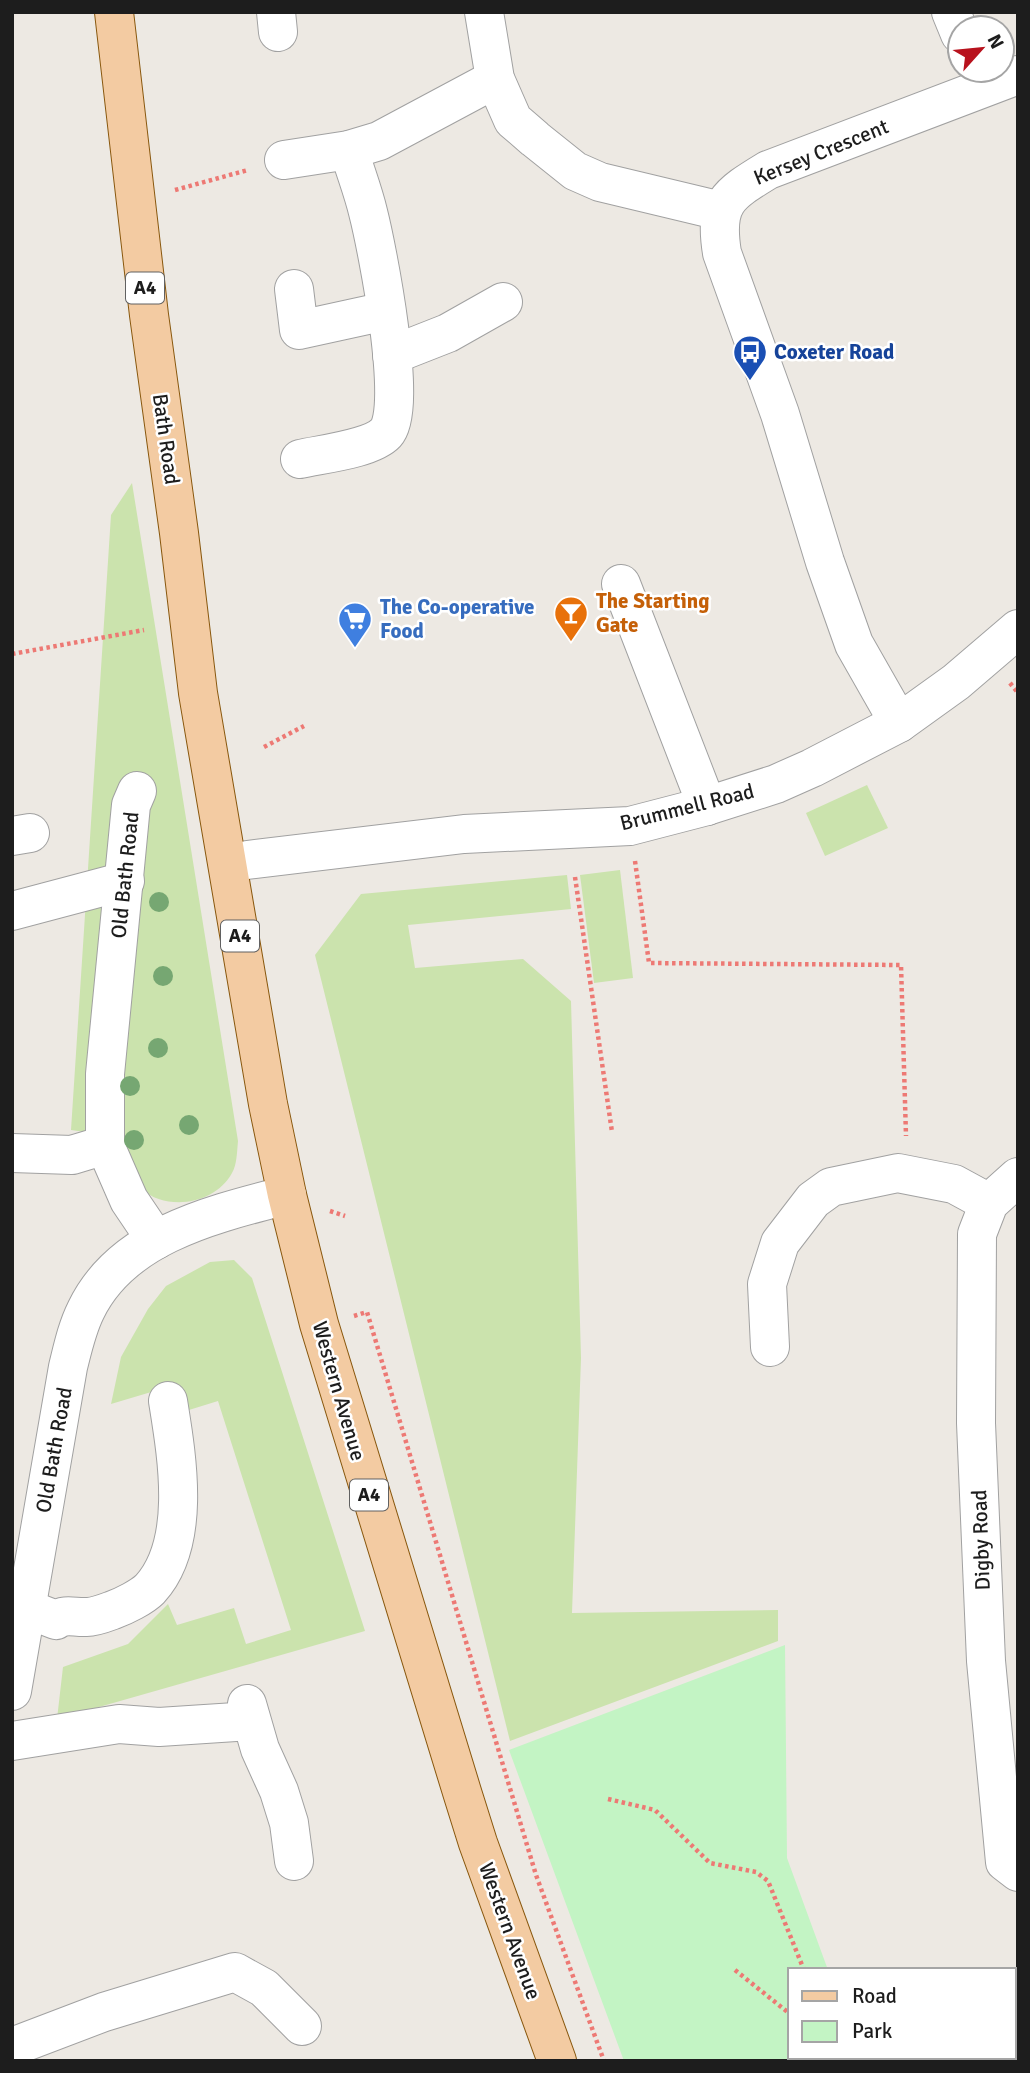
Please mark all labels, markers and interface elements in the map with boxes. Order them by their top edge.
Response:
north arrow [946,14,1016,84]
text: N [982,30,1009,53]
street label: Kersey Crescent [750,113,892,191]
road number: A4 [126,272,164,304]
bus stop icon: Coxeter Road [731,333,769,382]
place label: Coxeter Road [774,339,894,365]
street label: Bath Road [147,392,185,486]
place label: The Starting Gate [596,588,710,638]
place label: The Co-operative Food [380,594,534,644]
bar icon: The Starting Gate [552,594,590,643]
supermarket icon: The Co-operative Food [336,600,374,649]
street label: Brummell Road [617,778,757,836]
street label: Old Bath Road [105,810,145,940]
road number: A4 [221,920,259,952]
street label: Western Avenue [307,1318,371,1464]
street label: Old Bath Road [30,1385,78,1515]
road number: A4 [350,1480,388,1511]
street label: Digby Road [966,1489,996,1591]
street label: Western Avenue [473,1859,547,2003]
legend [788,1968,1016,2059]
text: Road [852,1983,897,2009]
text: Park [852,2018,893,2044]

